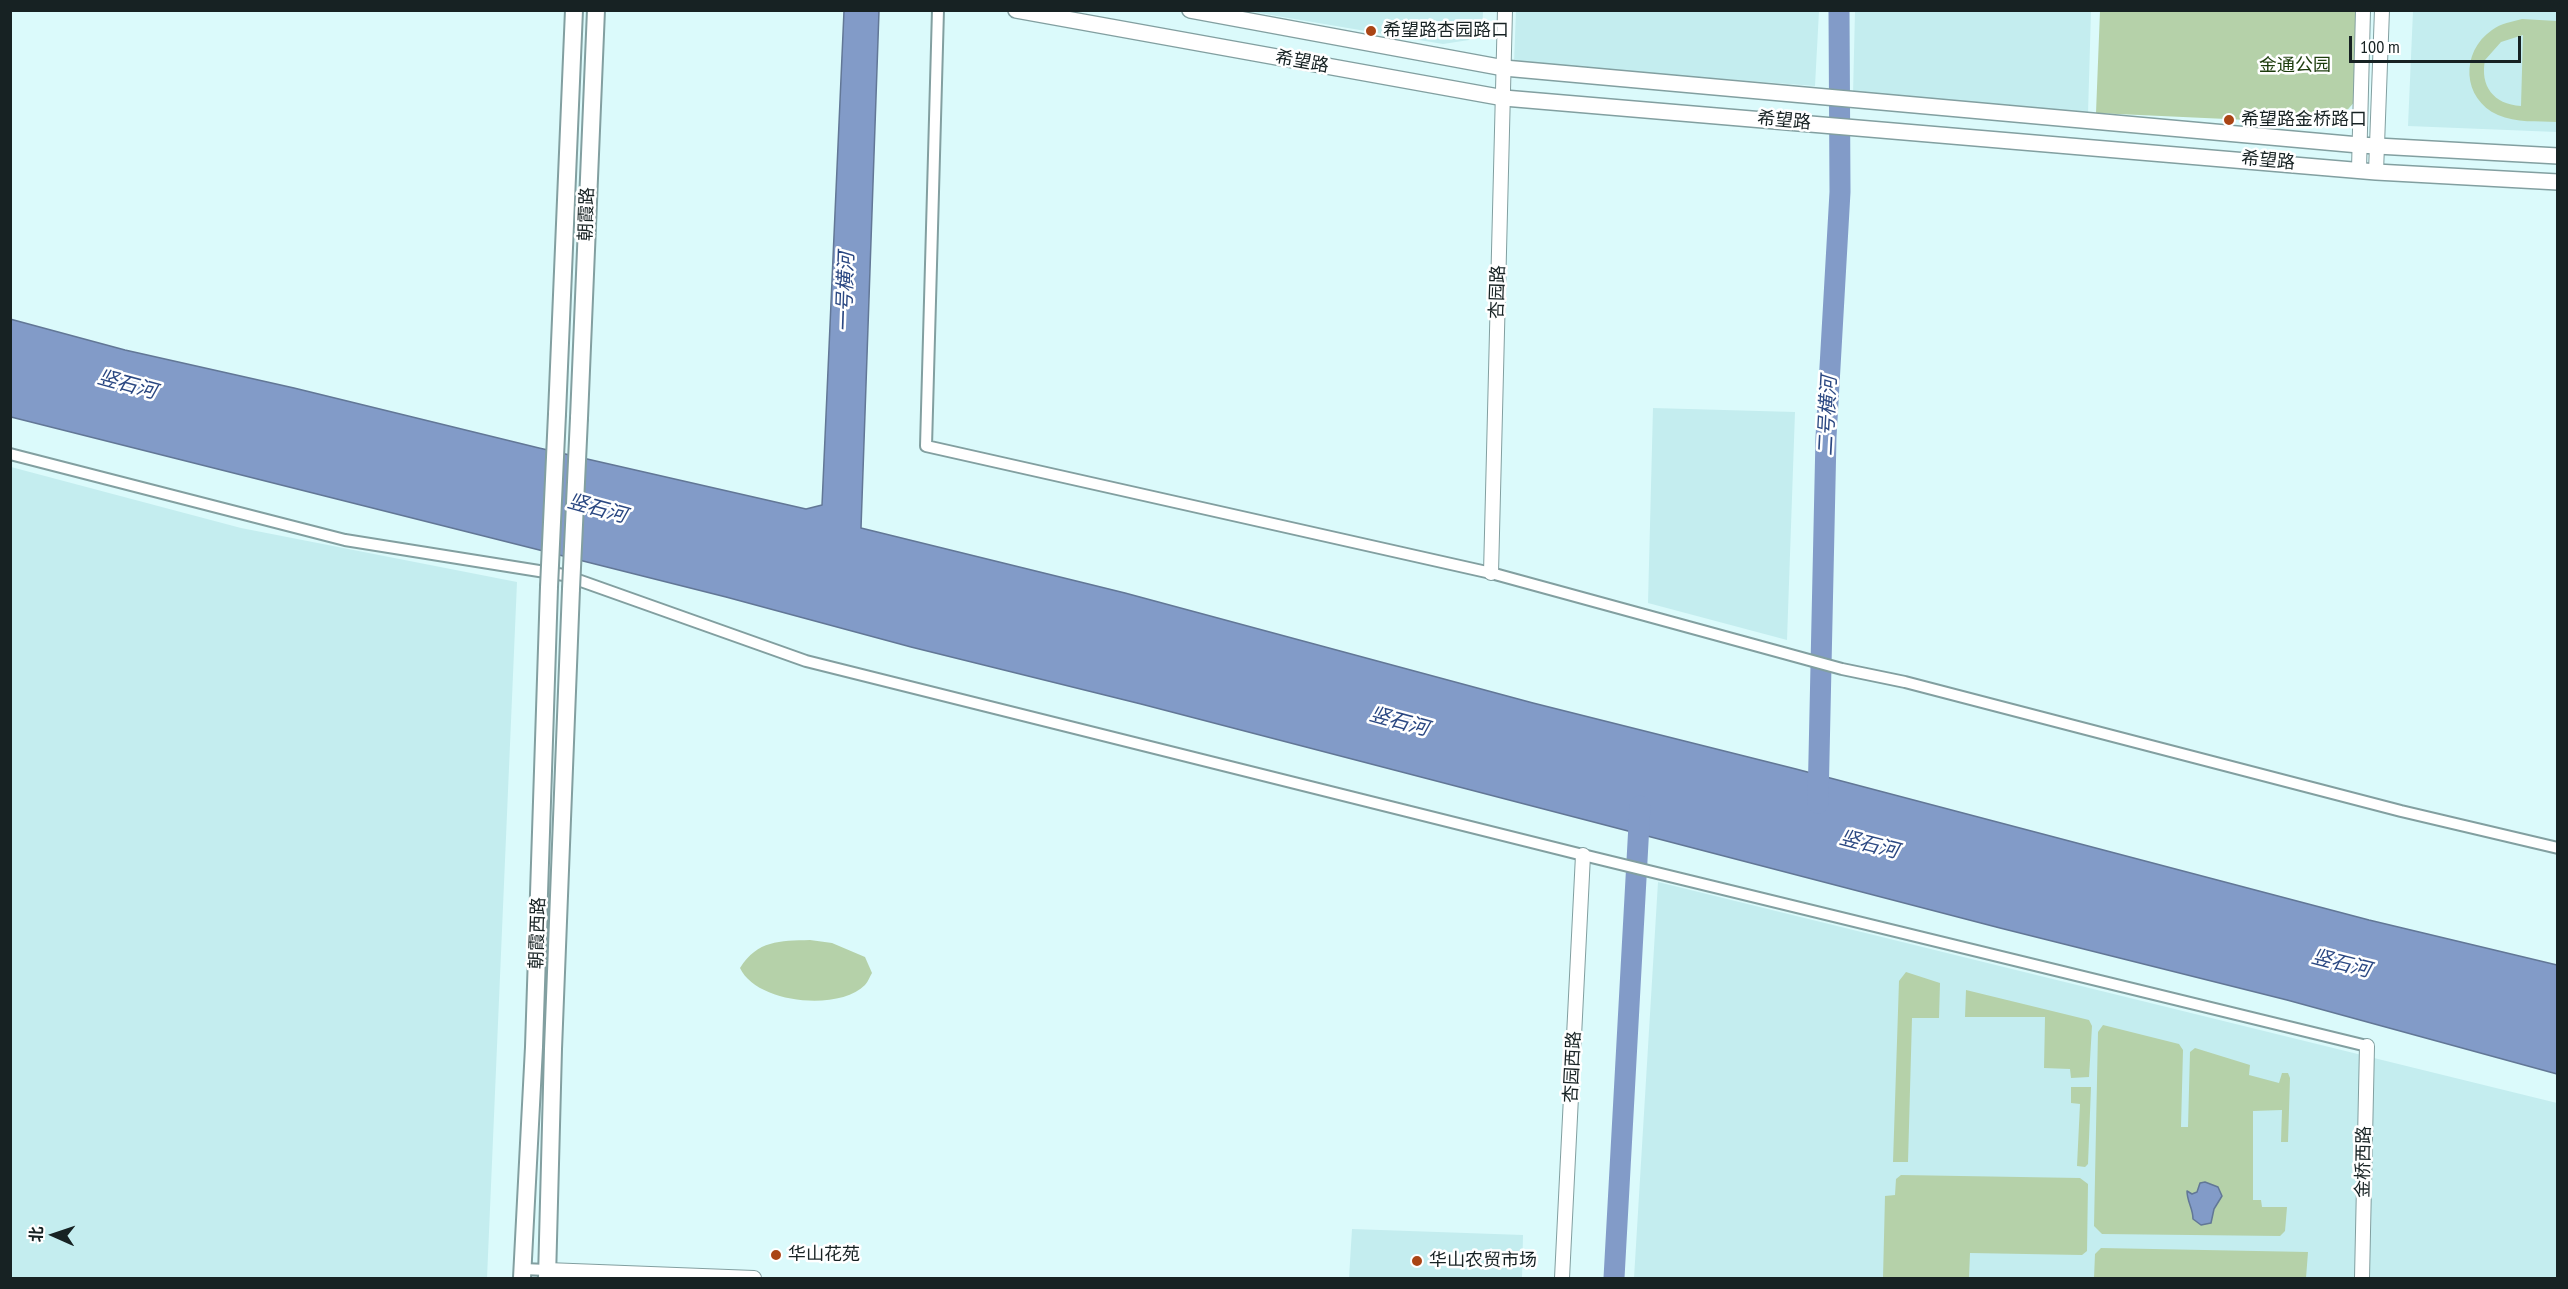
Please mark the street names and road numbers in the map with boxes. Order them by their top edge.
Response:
street label: 希望路 [1274,47,1330,77]
street label: 希望路 [1756,108,1812,134]
street label: 希望路 [2240,148,2296,174]
street label: 朝霞路 [575,187,599,241]
street label: 杏园路 [1486,265,1510,319]
street label: 朝霞西路 [526,897,550,969]
street label: 杏园西路 [1560,1030,1586,1104]
street label: 金桥西路 [2353,1126,2375,1198]

